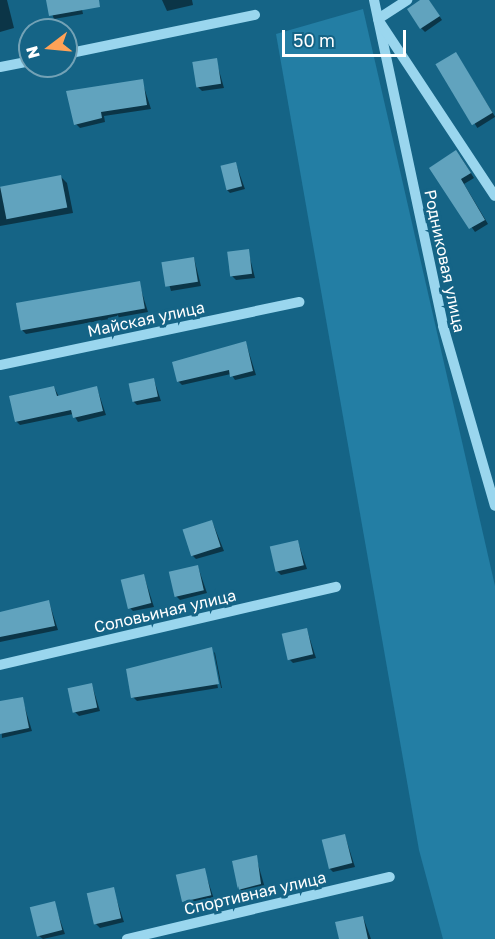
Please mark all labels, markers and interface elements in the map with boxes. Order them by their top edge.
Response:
north arrow [18,18,78,78]
scale bar [285,18,410,56]
text: 50 m [293,29,335,51]
text: N [21,44,44,61]
street label: Родниковая улица [420,188,470,334]
street label: Майская улица [86,297,206,341]
street label: Соловьиная улица [92,585,238,637]
street label: Спортивная улица [182,867,328,919]

